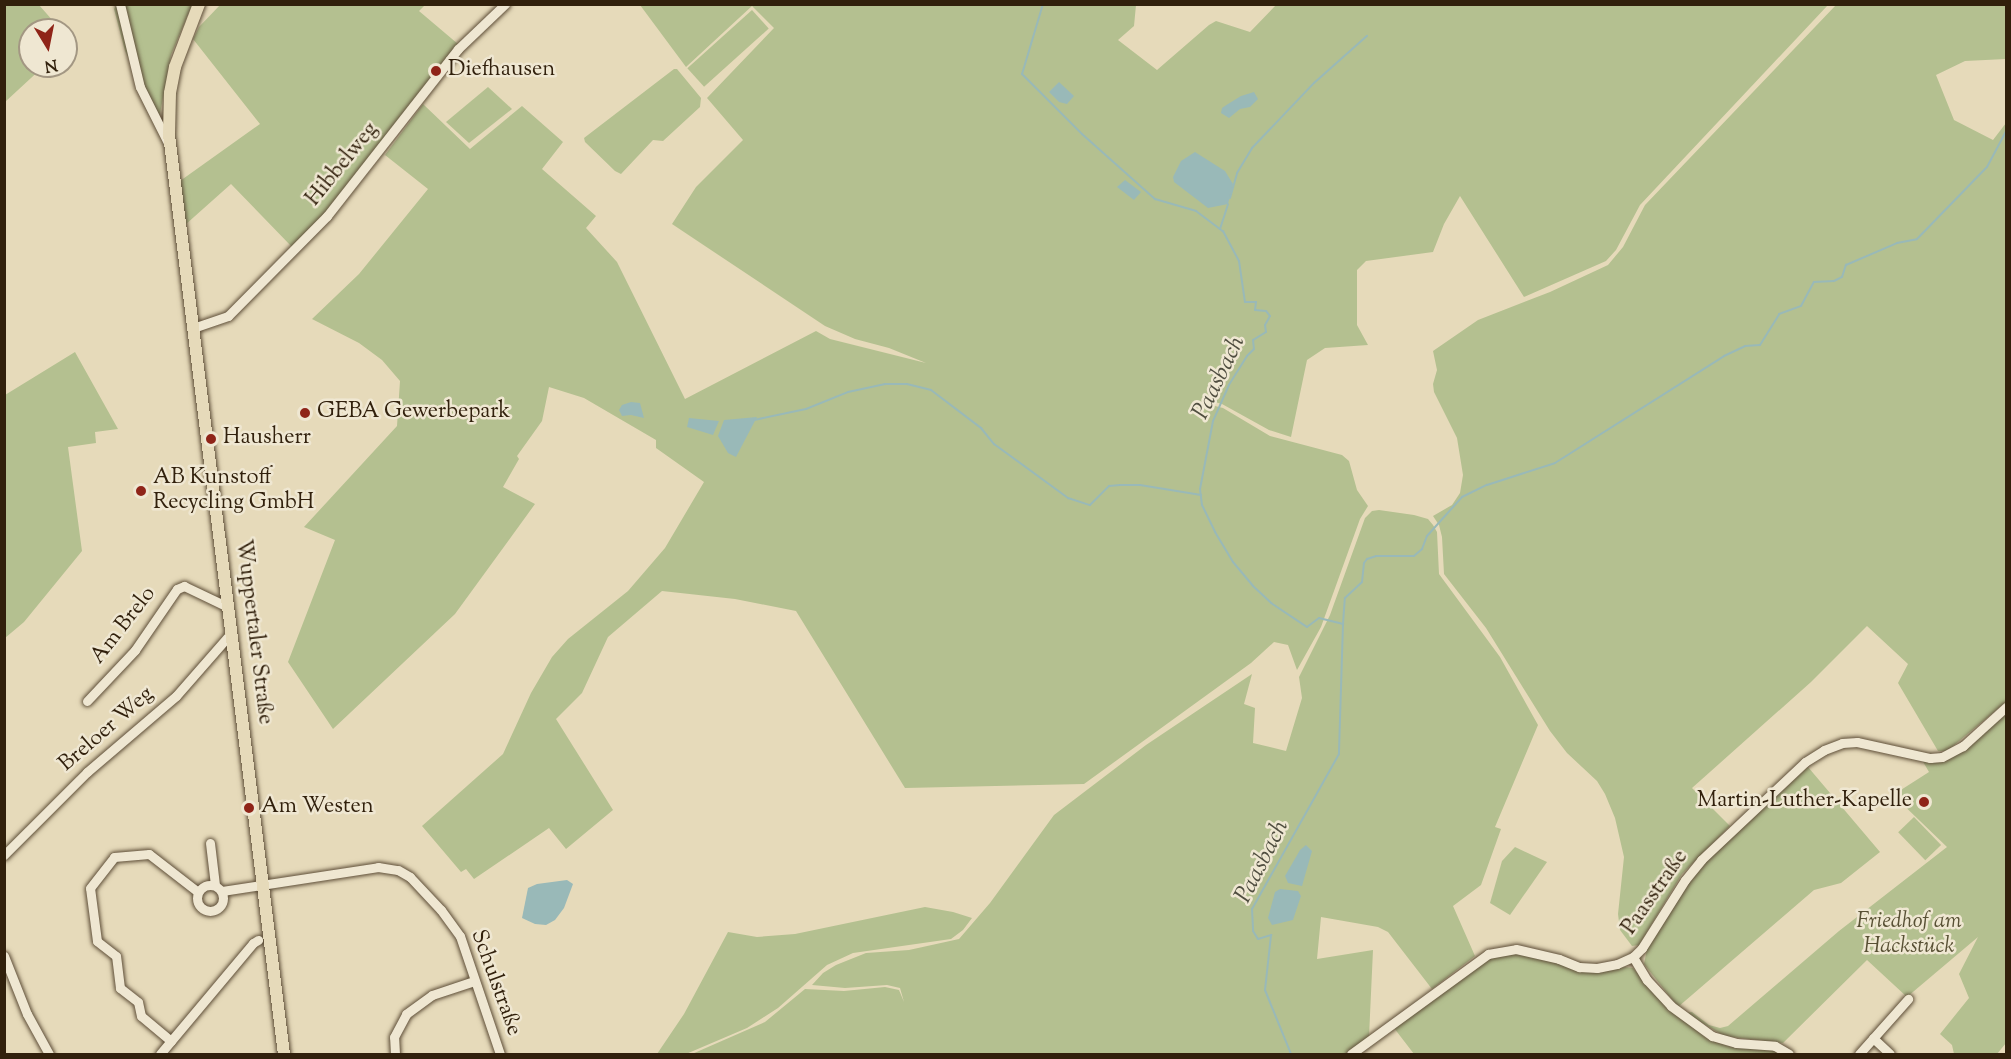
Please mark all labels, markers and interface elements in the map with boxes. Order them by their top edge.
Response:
north arrow [18,18,78,78]
text: N [43,52,59,77]
place label: Diefhausen [448,58,555,84]
marker: Diefhausen [429,64,443,78]
street label: Hibbelweg [301,118,385,212]
water label: Paasbach [1188,332,1252,424]
place label: GEBA Gewerbepark [317,400,510,426]
marker: GEBA Gewerbepark [298,406,312,420]
place label: Hausherr [223,426,311,452]
marker: Hausherr [204,432,218,446]
place label: AB Kunstoff Recycling GmbH [153,465,314,516]
marker: AB Kunstoff Recycling GmbH [134,484,148,498]
street label: Wuppertaler Straße [229,538,277,726]
street label: Am Brelo [86,582,162,670]
street label: Breloer Weg [54,682,160,778]
place label: Martin-Luther-Kapelle [1697,789,1912,815]
place label: Am Westen [261,795,374,821]
marker: Martin-Luther-Kapelle [1917,795,1931,809]
marker: Am Westen [242,801,256,815]
water label: Paasbach [1230,816,1296,908]
street label: Paasstraße [1617,846,1695,940]
park label: Friedhof am Hackstück [1856,909,1962,960]
street label: Schulstraße [464,926,526,1040]

